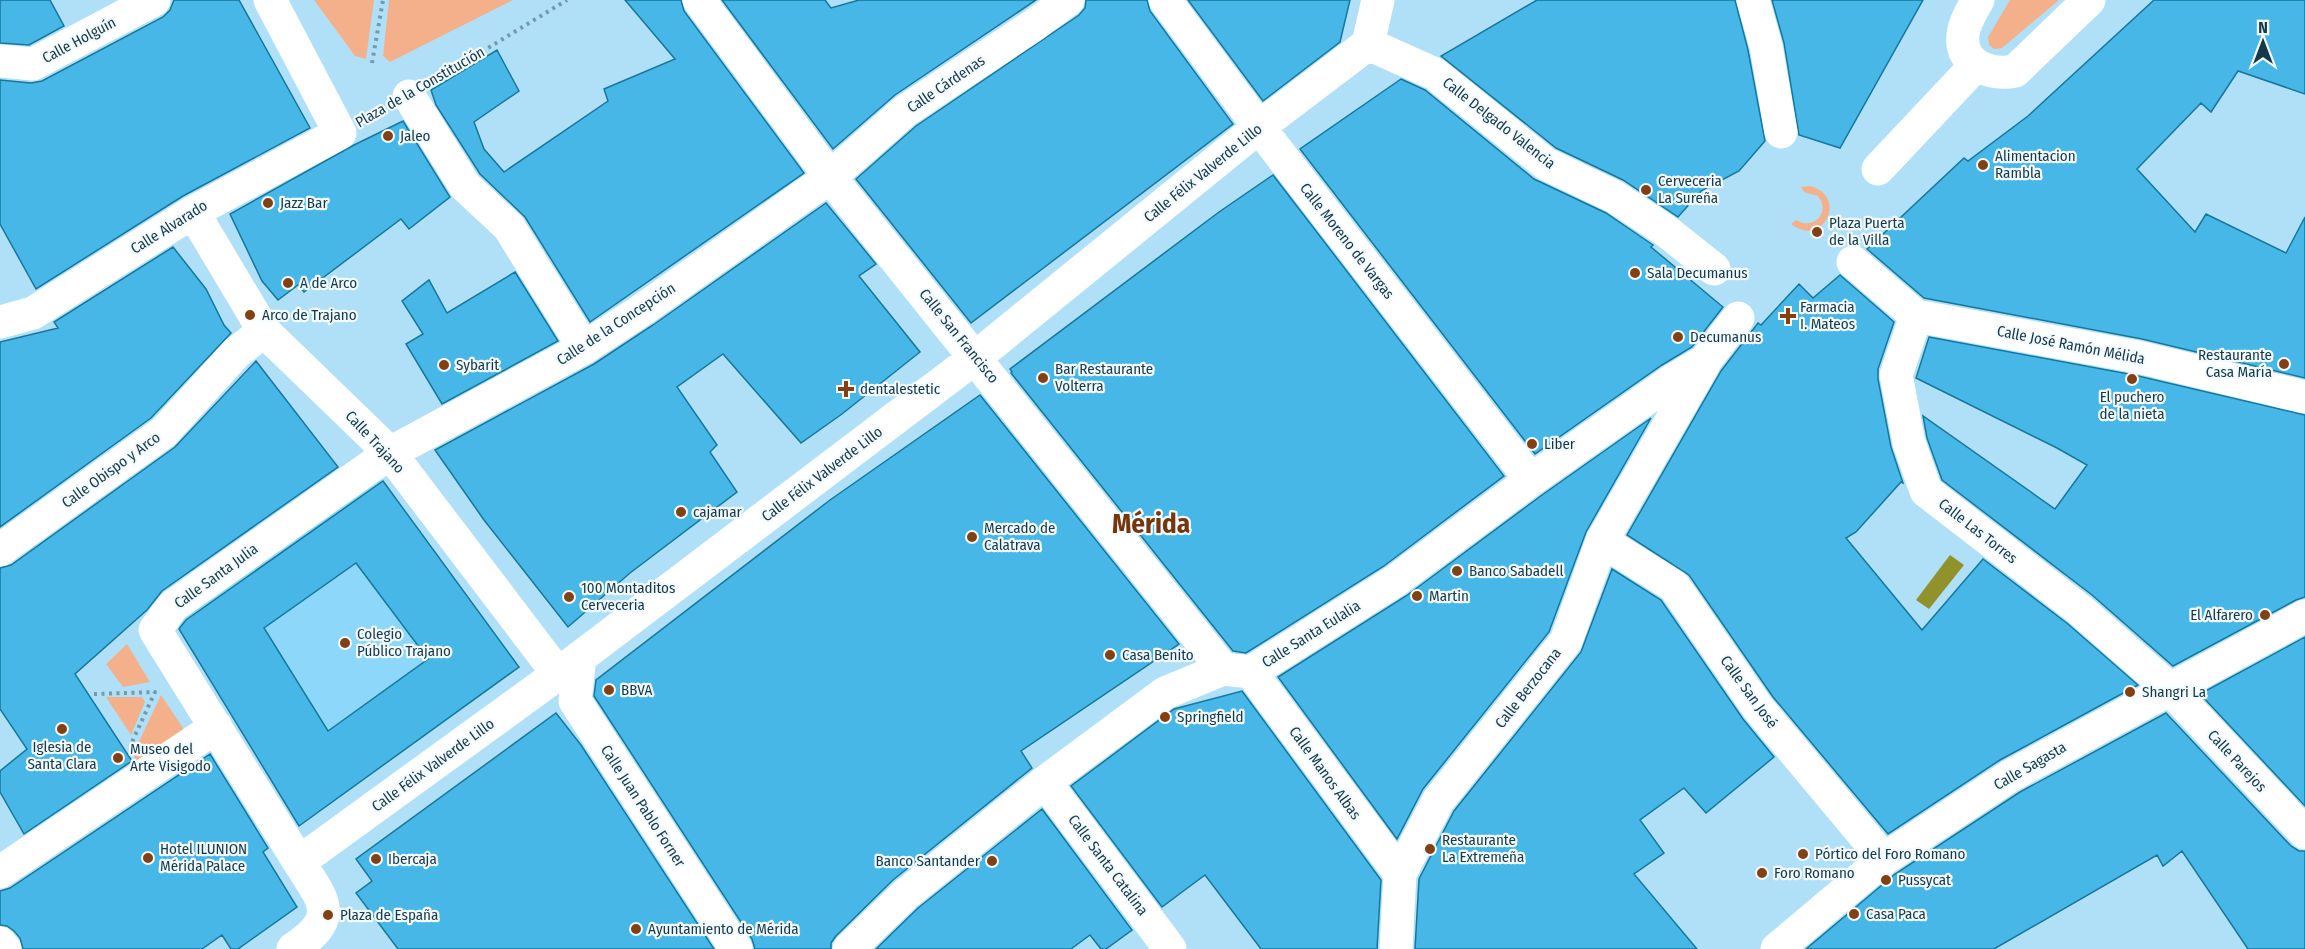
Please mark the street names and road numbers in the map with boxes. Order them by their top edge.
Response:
street label: Calle Holguín [39,13,119,67]
street label: Plaza de la Constitución [352,43,488,131]
street label: Calle Cárdenas [904,51,988,117]
street label: Calle Delgado Valencia [1439,73,1559,173]
street label: Calle Félix Valverde Lillo [1140,120,1266,226]
street label: Calle Moreno de Vargas [1296,179,1398,303]
street label: Calle Alvarado [127,196,211,258]
street label: Calle de la Concepción [553,279,679,369]
street label: Calle San Francisco [915,285,1003,387]
street label: Calle José Ramón Mélida [1996,322,2146,368]
street label: Calle Trajano [342,407,409,477]
street label: Calle Félix Valverde Lillo [758,423,886,525]
street label: Calle Obispo y Arco [58,428,164,512]
street label: Calle Las Torres [1935,495,2021,567]
street label: Calle Santa Julia [171,540,261,612]
street label: Calle Santa Eulalia [1258,597,1364,671]
street label: Calle Berzocana [1491,644,1565,732]
street label: Calle San José [1717,652,1781,732]
street label: Calle Félix Valverde Lillo [368,715,498,815]
street label: Calle Manos Albas [1285,723,1365,823]
street label: Calle Parejos [2204,726,2270,796]
street label: Calle Sagasta [1991,738,2069,794]
street label: Calle Juan Pablo Forner [597,742,690,871]
street label: Calle Santa Catalina [1064,811,1152,919]

